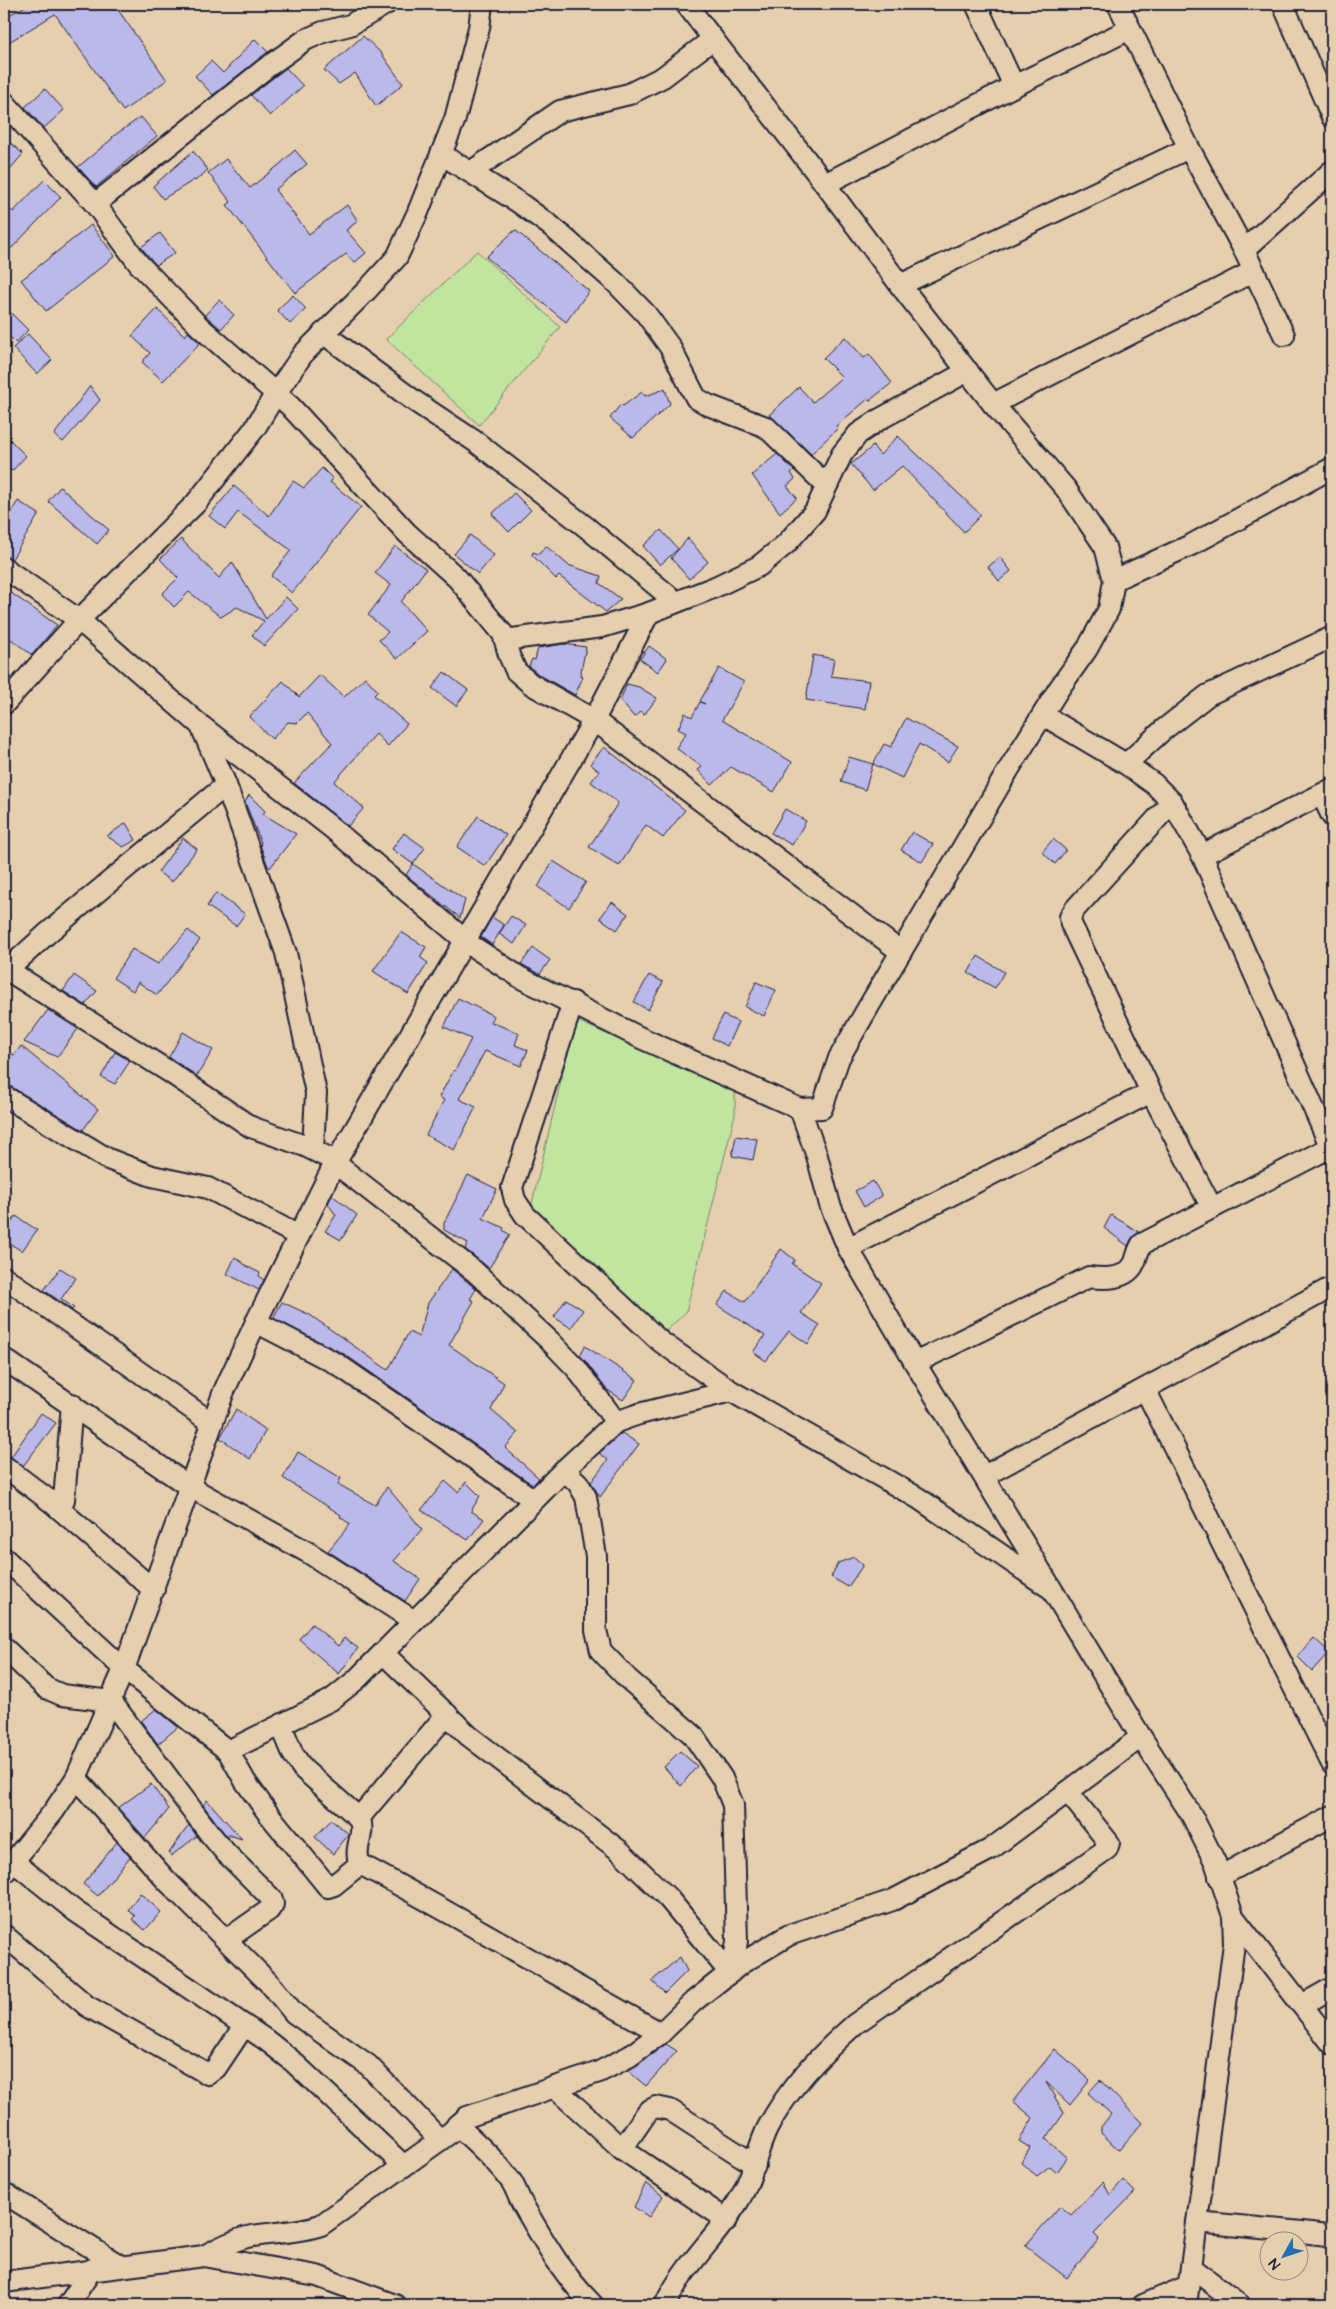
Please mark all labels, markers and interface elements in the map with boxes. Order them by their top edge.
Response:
north arrow [1258,2232,1308,2282]
text: N [1264,2254,1285,2274]

